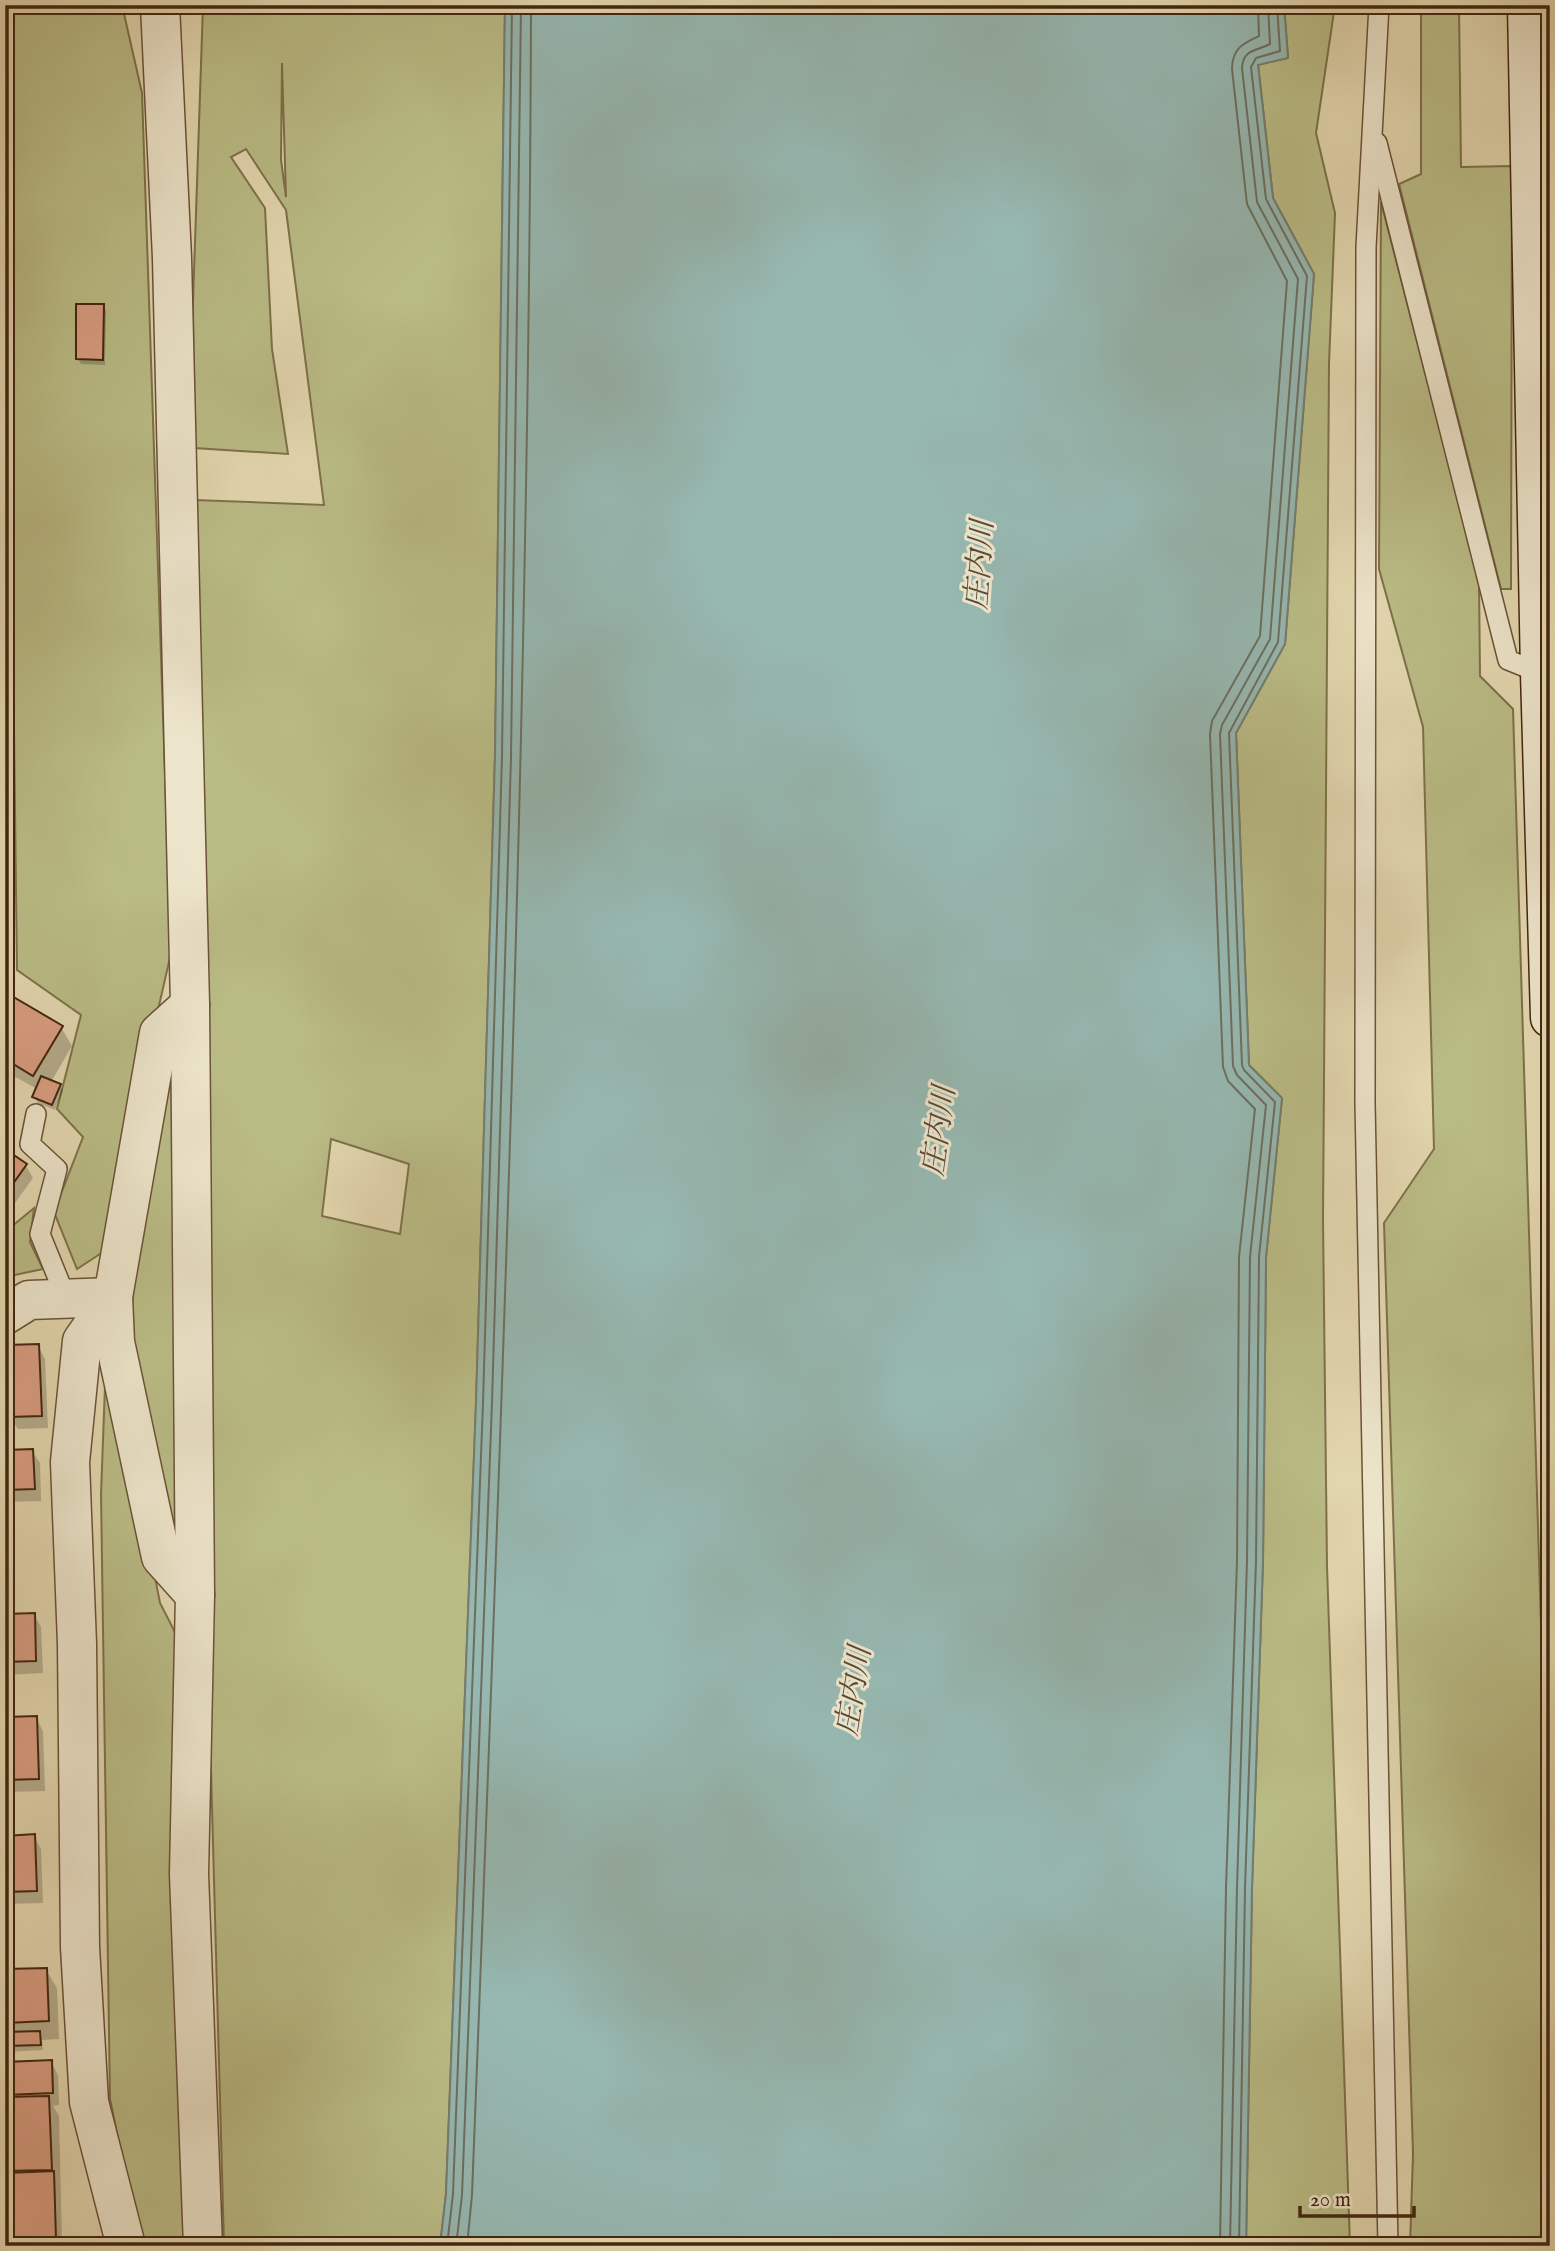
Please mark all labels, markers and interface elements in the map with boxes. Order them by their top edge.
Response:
water label: 庄内川 [959,516,1003,611]
water label: 庄内川 [915,1081,965,1178]
water label: 庄内川 [829,1641,881,1739]
scale bar [1300,2174,1413,2218]
text: 20 m [1310,2187,1351,2214]

